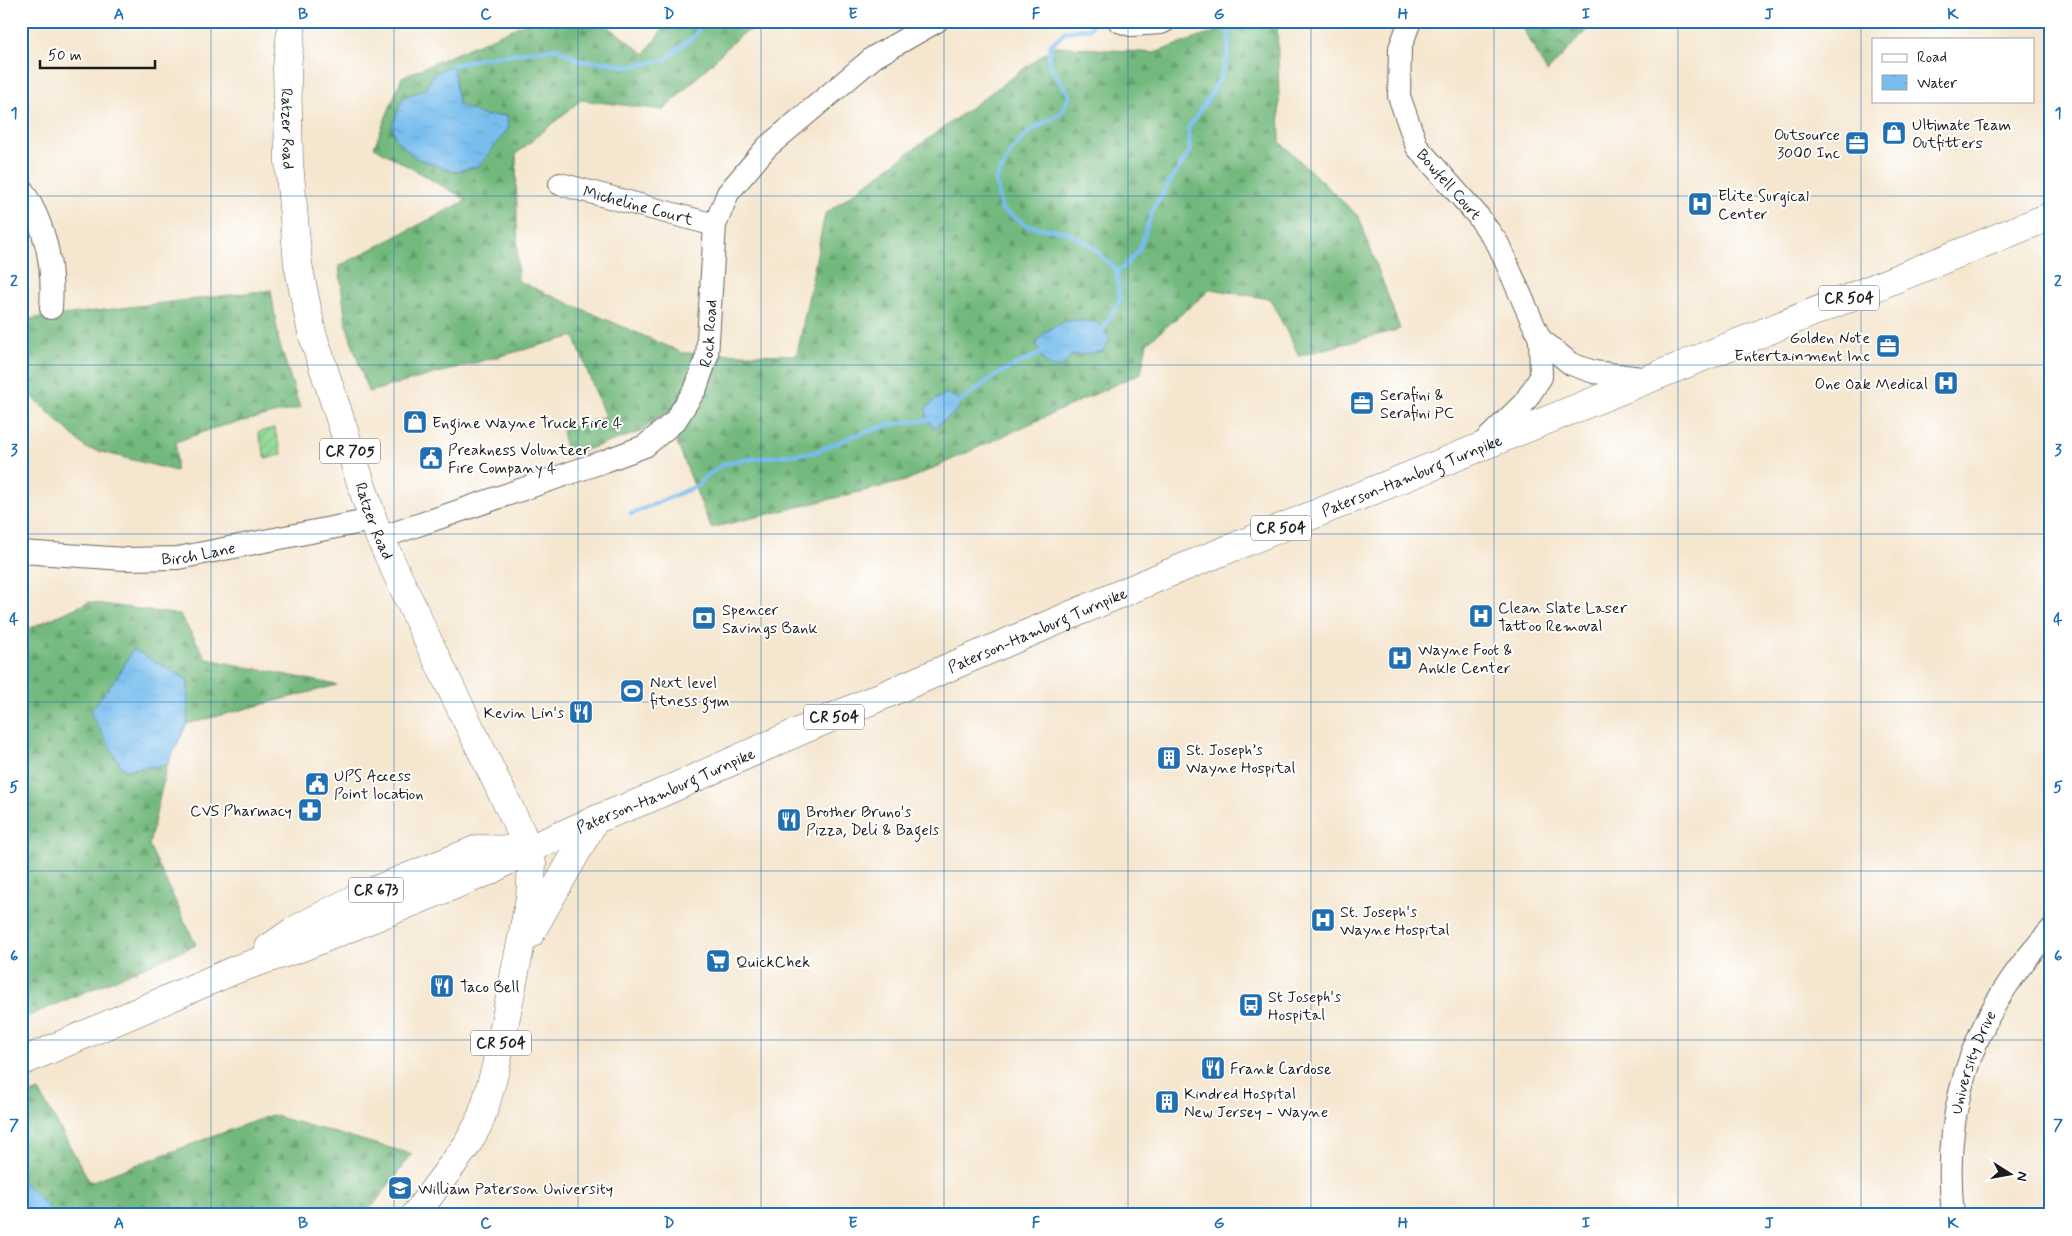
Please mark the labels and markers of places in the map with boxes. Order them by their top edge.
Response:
place label: Ultimate Team Outfitters [1912,115,2011,154]
shop icon: Ultimate Team Outfitters [1881,120,1907,146]
place label: Outsource 3000 Inc [1774,125,1840,164]
office icon: Outsource 3000 Inc [1844,130,1870,156]
place label: Elite Surgical Center [1718,186,1809,225]
hospital icon: Elite Surgical Center [1687,191,1713,217]
place label: Golden Note Entertainment Inc [1734,328,1870,367]
office icon: Golden Note Entertainment Inc [1875,333,1901,359]
hospital icon: One Oak Medical [1933,370,1959,396]
place label: One Oak Medical [1814,374,1928,395]
place label: Serafini & Serafini PC [1380,385,1454,424]
office icon: Serafini & Serafini PC [1349,390,1375,416]
shop icon: Engine Wayne Truck Fire 4 [402,409,428,435]
place label: Engine Wayne Truck Fire 4 [432,413,622,435]
place label: Preakness Volunteer Fire Company 4 [448,440,590,479]
public building icon: Preakness Volunteer Fire Company 4 [418,445,444,471]
place label: Clean Slate Laser Tattoo Removal [1498,598,1628,637]
place label: Spencer Savings Bank [722,600,817,639]
hospital icon: Clean Slate Laser Tattoo Removal [1468,603,1494,629]
bank icon: Spencer Savings Bank [691,605,717,631]
place label: Wayne Foot & Ankle Center [1418,640,1512,679]
hospital icon: Wayne Foot & Ankle Center [1387,645,1413,671]
place label: Next level fitness gym [650,673,729,713]
sports icon: Next level fitness gym [619,678,645,704]
restaurant icon: Kevin Lin's [568,699,594,725]
place label: Kevin Lin's [483,703,564,724]
place label: St. Joseph’s Wayne Hospital [1186,740,1296,779]
building icon: St. Joseph’s Wayne Hospital [1156,745,1182,771]
place label: UPS Access Point location [334,766,424,805]
public building icon: UPS Access Point location [304,771,330,797]
pharmacy icon: CVS Pharmacy [297,797,323,823]
place label: CVS Pharmacy [190,801,292,822]
place label: Brother Bruno's Pizza, Deli & Bagels [806,802,939,842]
restaurant icon: Brother Bruno's Pizza, Deli & Bagels [776,807,802,833]
place label: St. Joseph's Wayne Hospital [1340,902,1450,941]
hospital icon: St. Joseph's Wayne Hospital [1310,907,1336,933]
supermarket icon: QuickChek [705,948,731,974]
place label: QuickChek [736,952,810,973]
restaurant icon: Taco Bell [429,973,455,999]
place label: Taco Bell [460,977,519,998]
place label: St Joseph's Hospital [1268,987,1341,1026]
bus stop icon: St Joseph's Hospital [1238,992,1264,1018]
restaurant icon: Frank Cardose [1200,1055,1226,1081]
place label: Frank Cardose [1230,1059,1332,1080]
place label: Kindred Hospital New Jersey - Wayne [1184,1084,1328,1123]
building icon: Kindred Hospital New Jersey - Wayne [1154,1089,1180,1115]
school or university icon: William Paterson University [387,1175,413,1201]
place label: William Paterson University [418,1179,613,1200]

